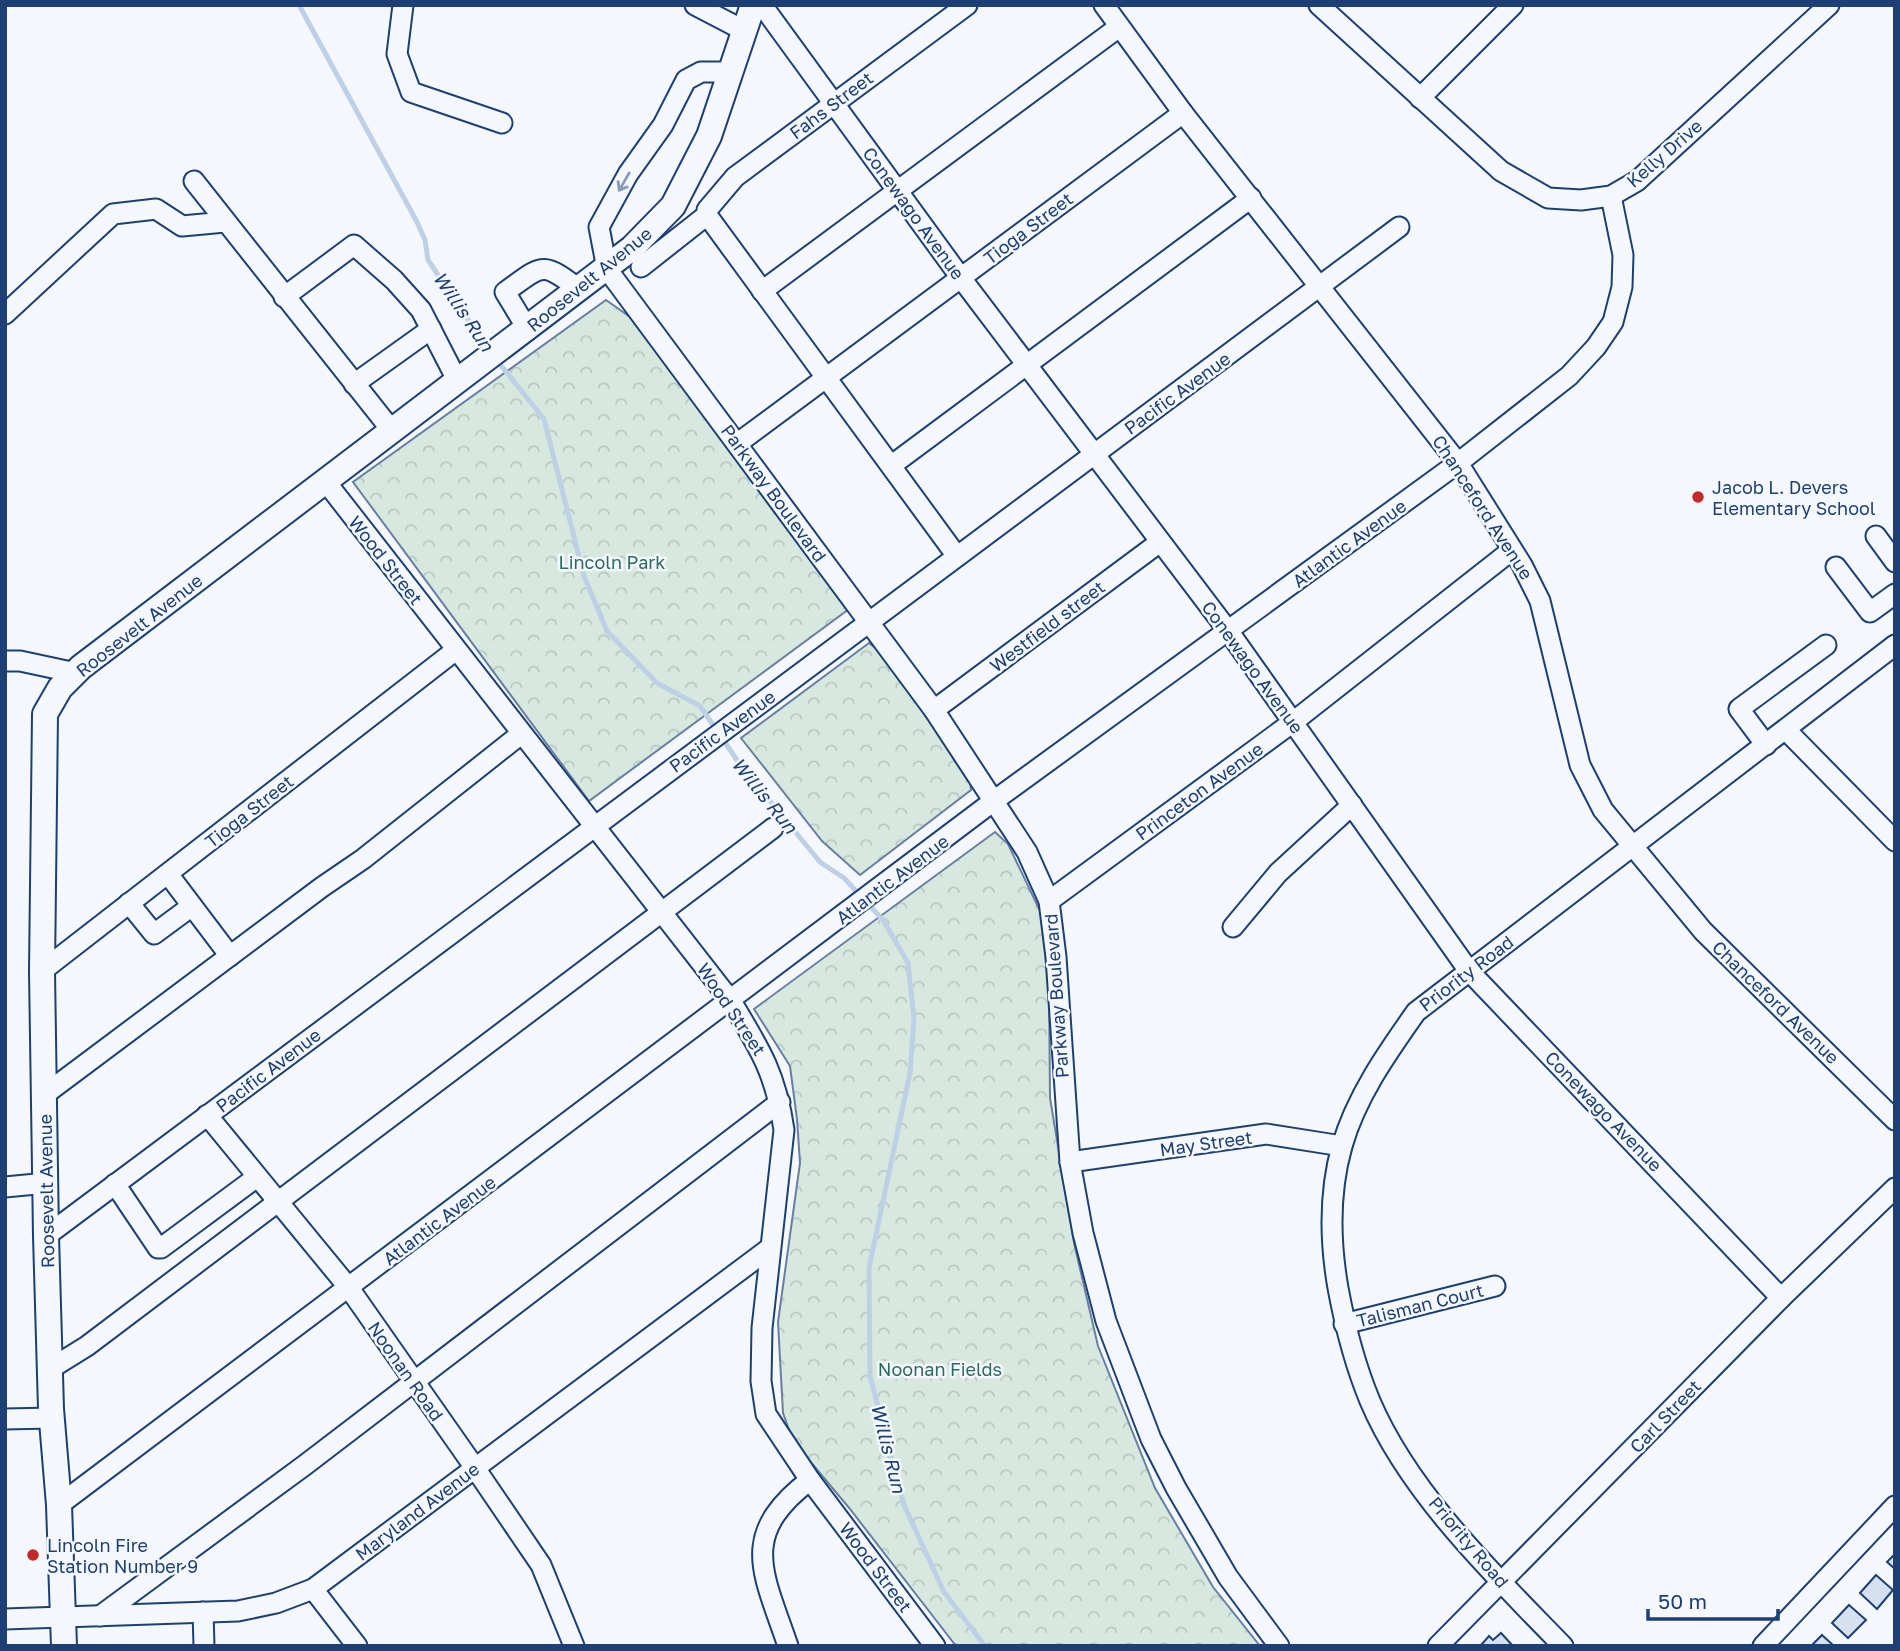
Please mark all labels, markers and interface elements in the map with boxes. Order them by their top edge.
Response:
street label: Fahs Street [785,66,877,144]
street label: Kelly Drive [1622,114,1706,192]
street label: Conewago Avenue [858,142,970,284]
one-way arrow [617,171,630,192]
street label: Tioga Street [979,187,1077,269]
street label: Roosevelt Avenue [522,222,656,336]
water label: Willis Run [429,267,500,356]
street label: Pacific Avenue [1120,347,1234,439]
street label: Parkway Boulevard [717,420,831,566]
street label: Chanceford Avenue [1428,431,1538,583]
place label: Jacob L. Devers Elementary School [1712,476,1876,519]
marker: Jacob L. Devers Elementary School [1690,489,1706,505]
street label: Atlantic Avenue [1288,494,1410,592]
street label: Wood Street [344,511,428,609]
park label: Lincoln Park [558,551,666,573]
street label: Roosevelt Avenue [72,569,206,681]
street label: Westfield street [985,576,1109,676]
street label: Conewago Avenue [1197,596,1309,738]
street label: Pacific Avenue [665,685,779,777]
street label: Princeton Avenue [1131,737,1267,845]
water label: Willis Run [727,752,803,839]
street label: Tioga Street [201,770,297,852]
street label: Atlantic Avenue [831,830,953,928]
street label: Parkway Boulevard [1039,913,1073,1079]
street label: Priority Road [1414,930,1518,1016]
street label: Chanceford Avenue [1708,936,1844,1068]
street label: Wood Street [693,958,771,1060]
street label: Pacific Avenue [211,1023,325,1117]
street label: Conewago Avenue [1541,1046,1667,1176]
street label: Roosevelt Avenue [34,1114,58,1268]
street label: May Street [1158,1126,1254,1160]
street label: Atlantic Avenue [378,1171,500,1269]
street label: Talisman Court [1354,1279,1486,1331]
street label: Noonan Road [364,1317,448,1425]
park label: Noonan Fields [878,1358,1002,1380]
street label: Carl Street [1625,1375,1705,1457]
water label: Willis Run [867,1401,911,1496]
street label: Maryland Avenue [351,1457,483,1565]
street label: Priority Road [1424,1492,1514,1592]
street label: Wood Street [835,1518,917,1616]
place label: Lincoln Fire Station Number 9 [47,1534,198,1577]
marker: Lincoln Fire Station Number 9 [25,1547,41,1563]
scale bar [1648,1578,1778,1622]
text: 50 m [1658,1588,1707,1614]

